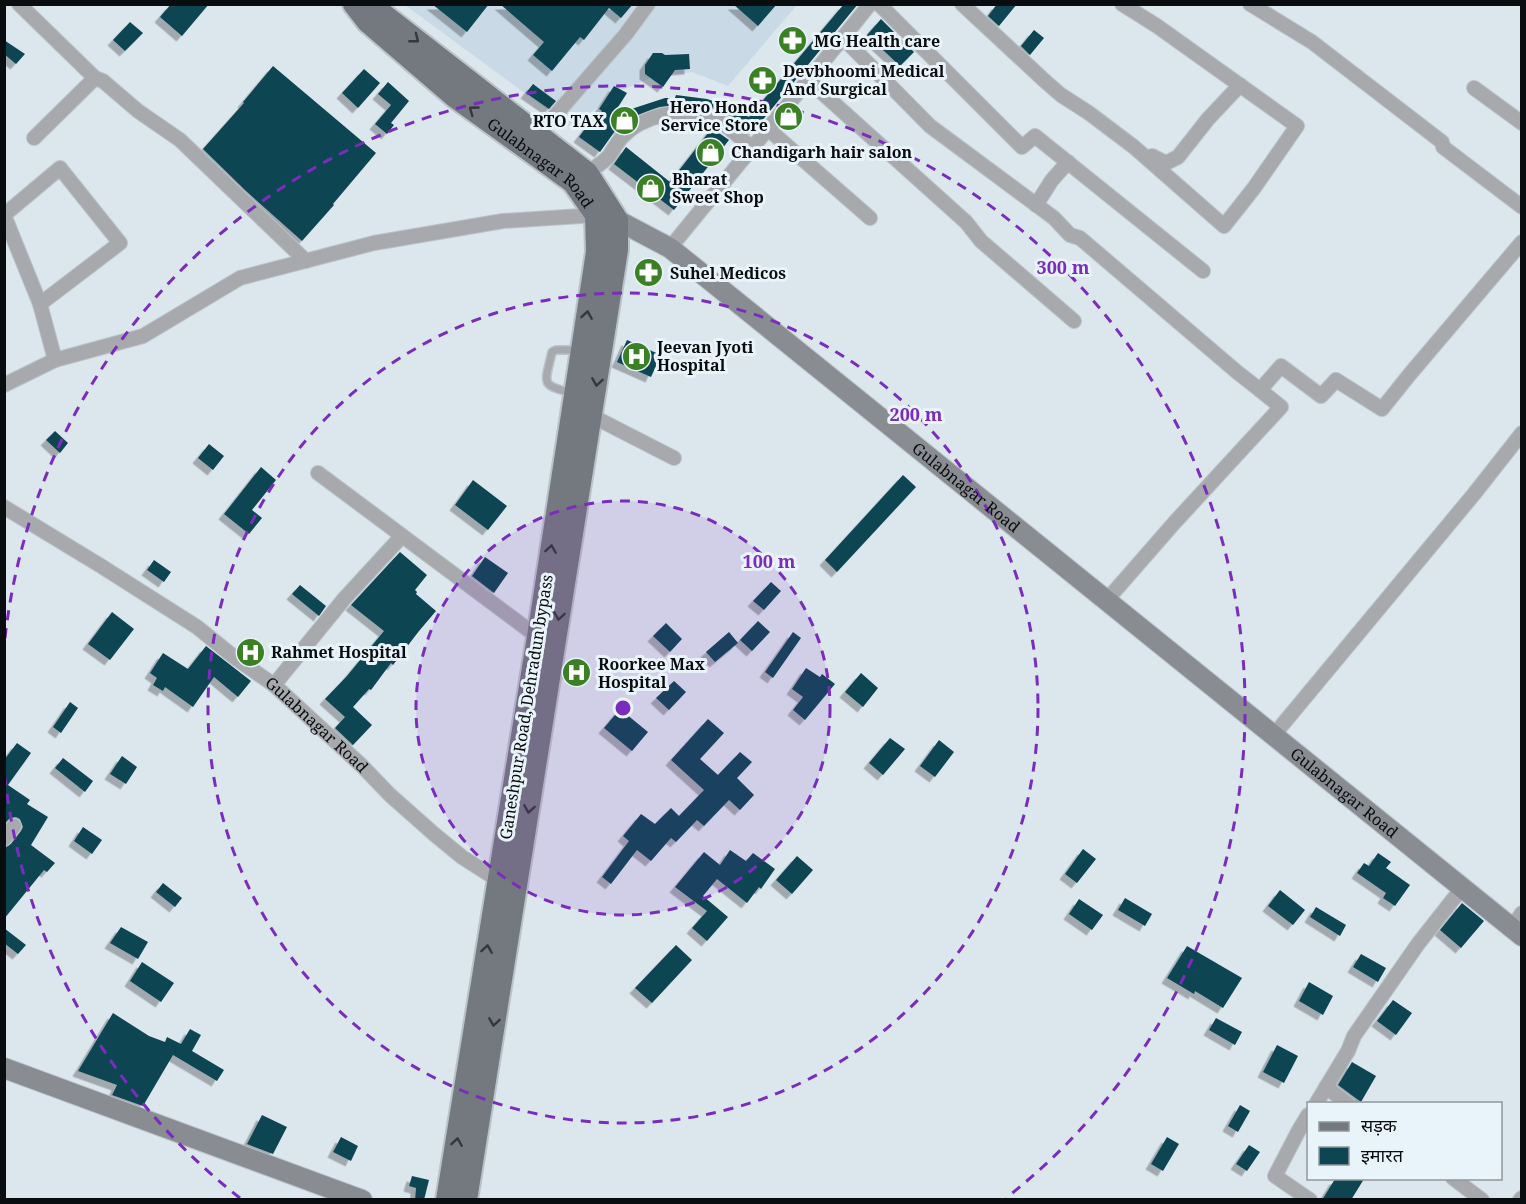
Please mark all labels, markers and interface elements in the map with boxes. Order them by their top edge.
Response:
pharmacy icon: MG Health care [777,25,809,57]
place label: MG Health care [814,30,940,52]
one-way arrow [408,32,419,43]
place label: Devbhoomi Medical And Surgical [783,60,945,100]
pharmacy icon: Devbhoomi Medical And Surgical [746,64,778,96]
place label: Hero Honda Service Store [661,96,768,136]
shop icon: Hero Honda Service Store [773,100,805,132]
shop icon: RTO TAX [609,105,641,137]
one-way arrow [469,106,480,117]
place label: RTO TAX [533,110,604,132]
street label: Gulabnagar Road [483,113,599,212]
shop icon: Chandigarh hair salon [694,136,726,168]
place label: Chandigarh hair salon [731,141,913,163]
place label: Bharat Sweet Shop [672,168,764,208]
shop icon: Bharat Sweet Shop [635,172,667,204]
text: 300 m [1037,255,1090,279]
pharmacy icon: Suhel Medicos [633,257,665,289]
place label: Suhel Medicos [670,262,786,284]
one-way arrow [581,310,593,320]
place label: Jeevan Jyoti Hospital [656,336,754,376]
hospital icon: Jeevan Jyoti Hospital [620,340,652,372]
one-way arrow [591,378,603,387]
text: 200 m [890,402,943,426]
street label: Gulabnagar Road [908,437,1025,538]
one-way arrow [544,545,557,555]
text: 100 m [743,549,796,573]
street label: Ganeshpur Road, Dehradun bypass [494,573,558,841]
one-way arrow [554,612,566,621]
hospital icon: Rahmet Hospital [234,636,266,668]
place label: Rahmet Hospital [271,641,407,663]
place label: Roorkee Max Hospital [598,653,706,693]
hospital icon: Roorkee Max Hospital [561,657,593,689]
street label: Gulabnagar Road [261,671,374,777]
centre of rings [613,698,633,718]
street label: Gulabnagar Road [1286,742,1403,843]
one-way arrow [523,804,535,813]
one-way arrow [481,945,493,954]
one-way arrow [489,1017,501,1027]
legend [1307,1102,1502,1180]
text: सड़क [1361,1113,1398,1137]
one-way arrow [450,1137,462,1146]
text: इमारत [1361,1143,1404,1167]

